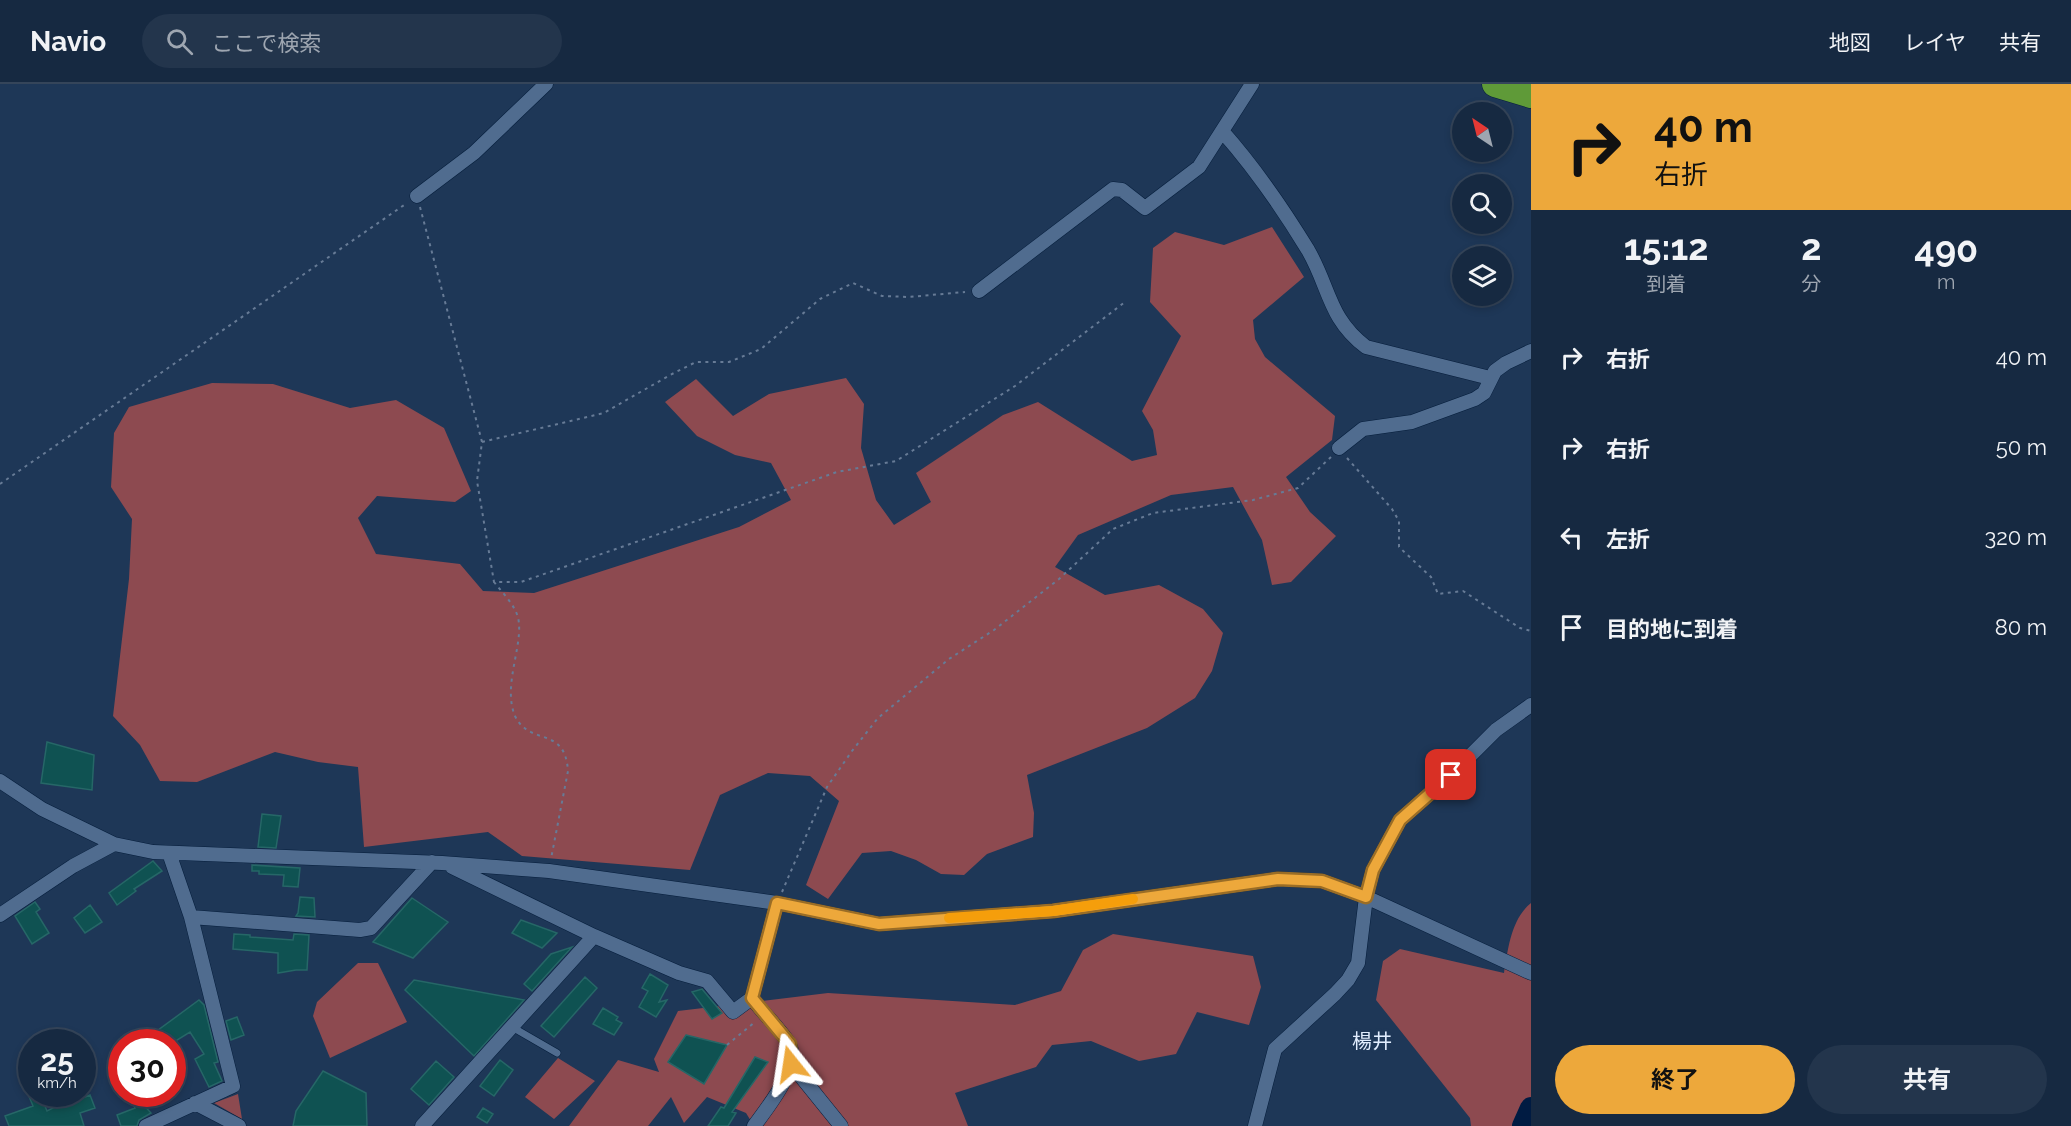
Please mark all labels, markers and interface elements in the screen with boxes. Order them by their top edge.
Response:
search box [142,14,562,68]
text: Navio [30,25,106,58]
icon: search [163,25,196,58]
text: ここで検索 [211,30,321,56]
text: 地図 [1829,30,1871,55]
text: レイヤ [1904,30,1966,55]
text: 共有 [1999,30,2041,55]
north arrow [1452,102,1512,162]
map controls [1452,102,1512,306]
text: 40 m [1654,103,1753,152]
icon: right [1555,108,1633,186]
text: 右折 [1654,159,1708,190]
button: search [1452,174,1512,234]
text: 15:12 [1624,226,1708,268]
text: 2 [1801,226,1822,268]
text: 490 [1914,228,1978,270]
button: layers [1452,246,1512,306]
text: m [1937,270,1955,294]
text: 到着 [1646,272,1686,296]
text: 分 [1801,272,1821,296]
icon: right [1555,341,1588,374]
text: 40 m [1996,344,2047,370]
text: 右折 [1606,346,1650,372]
icon: right [1555,431,1588,464]
text: 50 m [1996,434,2047,460]
text: 右折 [1606,436,1650,462]
icon: left [1555,521,1588,554]
text: 320 m [1984,524,2047,550]
text: 左折 [1606,526,1650,552]
icon: arrive [1555,611,1588,644]
text: 80 m [1995,614,2047,640]
text: 目的地に到着 [1606,616,1738,642]
pin [1425,749,1476,800]
icon: arrive [1434,758,1467,791]
speed limit sign: 30 [108,1029,186,1107]
district label: 楊井 [1352,1029,1392,1053]
position arrow [759,1032,823,1096]
text: 25 [40,1043,74,1078]
button: 終了 [1555,1045,1795,1114]
button: 共有 [1807,1045,2047,1114]
text: km/h [37,1074,77,1092]

